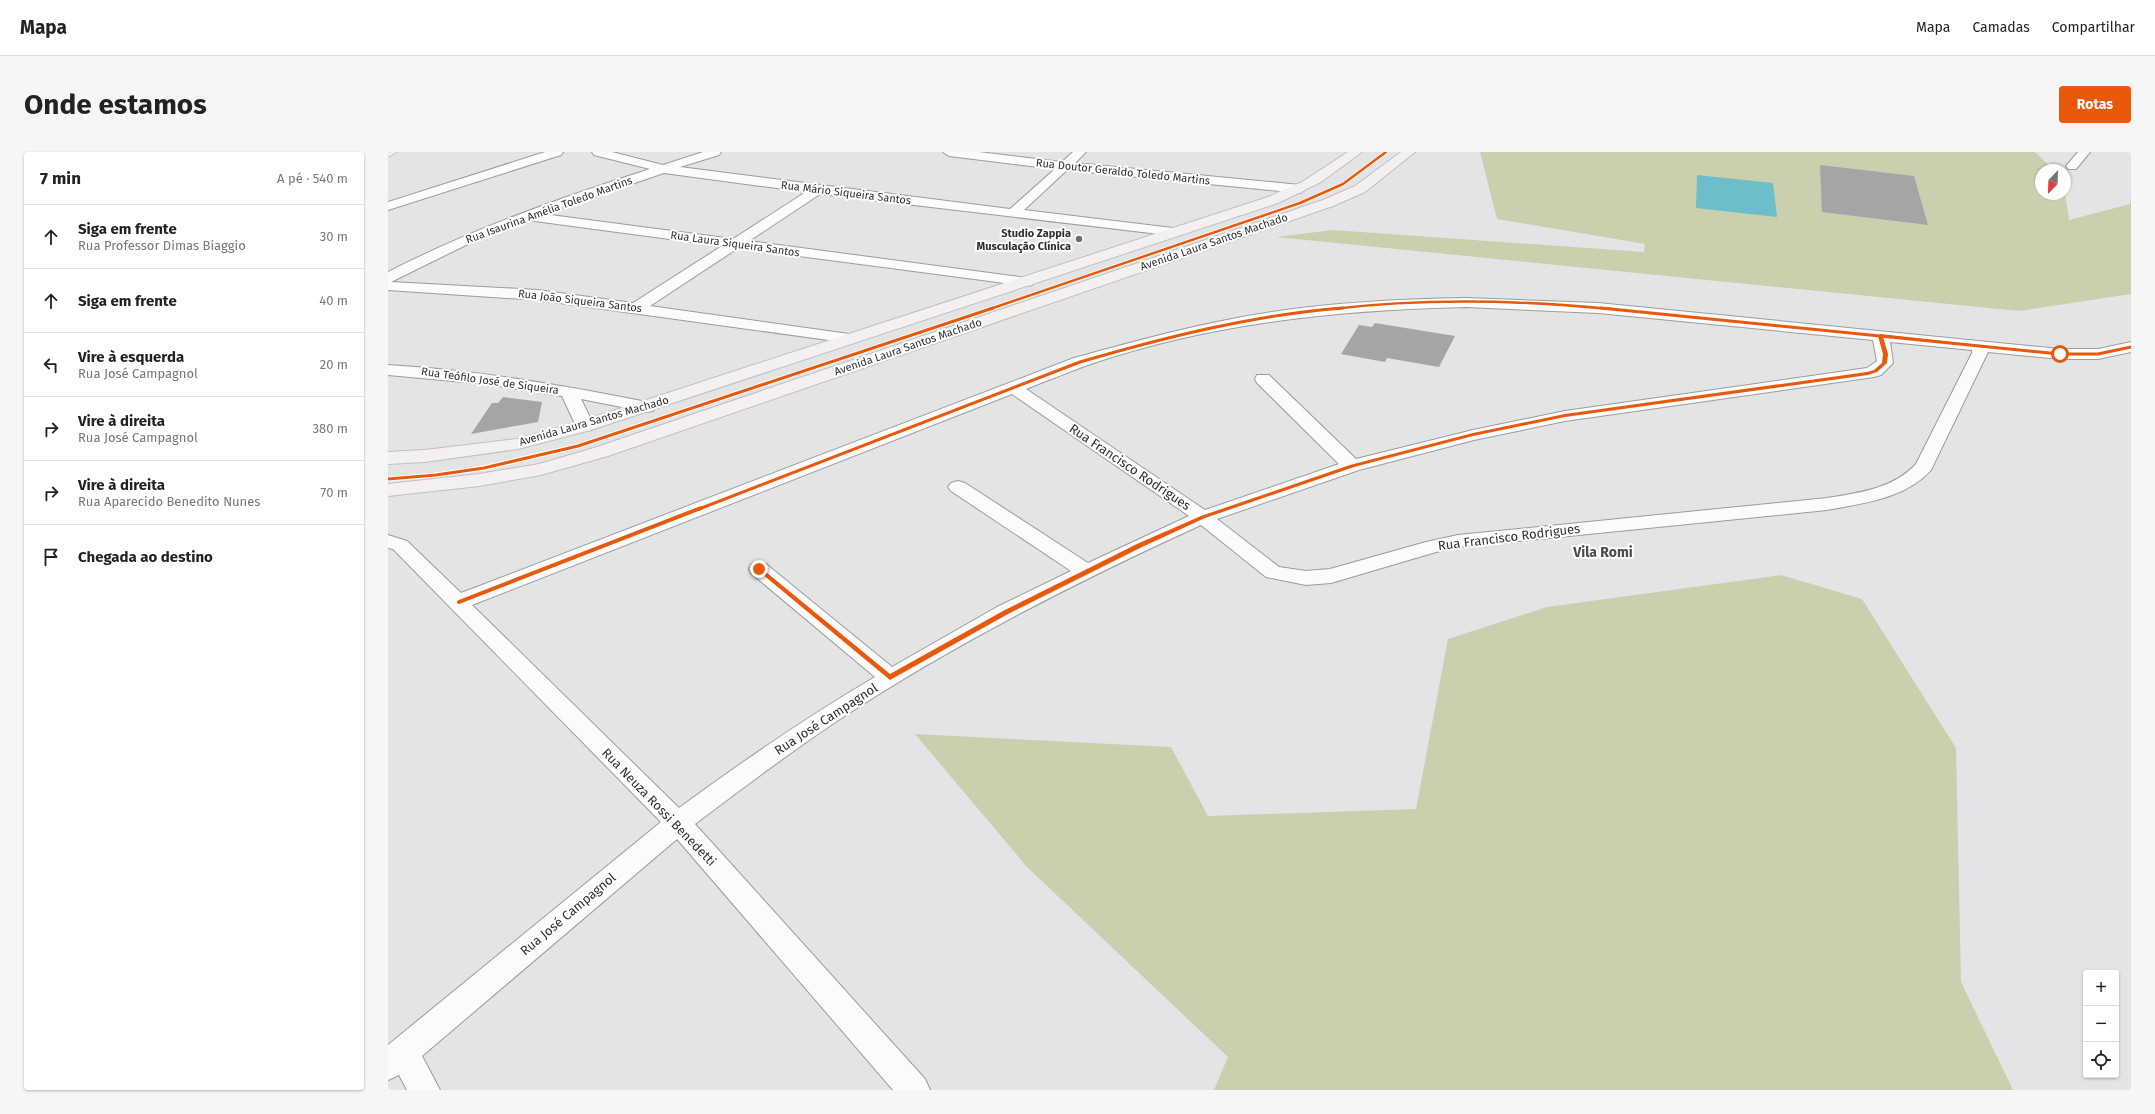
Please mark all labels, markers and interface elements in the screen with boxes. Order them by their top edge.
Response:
text: Mapa [20,16,67,39]
text: Mapa [1916,19,1950,36]
text: Camadas [1972,19,2030,36]
text: Compartilhar [2052,19,2135,36]
button: Rotas [2059,86,2131,123]
text: Onde estamos [24,88,207,121]
street label: Rua Doutor Geraldo Toledo Martins [1035,156,1211,188]
north arrow [2035,164,2071,200]
text: 7 min [40,168,81,189]
text: A pé · 540 m [277,171,348,186]
street label: Rua Isaurina Amélia Toledo Martins [464,174,634,246]
street label: Rua Mário Siqueira Santos [780,179,912,207]
street label: Avenida Laura Santos Machado [1139,211,1289,273]
text: Siga em frente [78,220,177,238]
icon: ahead [40,226,62,248]
place label: Studio Zappia Musculação Clínica [977,227,1071,253]
text: 30 m [320,229,348,244]
street label: Rua Laura Siqueira Santos [670,229,800,259]
marker: Studio Zappia Musculação Clínica [1074,234,1084,244]
text: Rua Professor Dimas Biaggio [78,238,246,253]
street label: Rua João Siqueira Santos [517,287,643,315]
icon: ahead [40,290,62,312]
text: Siga em frente [78,292,177,310]
text: 40 m [319,293,348,308]
street label: Avenida Laura Santos Machado [833,316,983,378]
route start [2051,345,2069,363]
text: Vire à esquerda [78,348,184,366]
icon: left [40,354,62,376]
text: 20 m [320,357,348,372]
street label: Rua Teófilo José de Siqueira [420,365,560,397]
text: Rua José Campagnol [78,366,198,381]
street label: Avenida Laura Santos Machado [518,393,670,449]
text: Vire à direita [78,412,165,430]
icon: right [40,418,62,440]
text: 380 m [313,421,348,436]
street label: Rua Francisco Rodrigues [1066,421,1194,513]
text: Rua José Campagnol [78,430,198,445]
text: Vire à direita [78,476,165,494]
icon: right [40,482,62,504]
text: 70 m [321,485,348,500]
text: Rua Aparecido Benedito Nunes [78,494,260,509]
street label: Rua Francisco Rodrigues [1437,521,1581,553]
district label: Vila Romi [1572,544,1633,561]
icon: arrive [40,546,62,568]
text: Chegada ao destino [78,548,213,566]
route end [750,560,768,578]
street label: Rua José Campagnol [772,680,880,758]
street label: Rua Neuza Rossi Benedetti [599,745,719,869]
street label: Rua José Campagnol [517,870,619,958]
map controls [2083,970,2119,1078]
button: + [2083,970,2119,1006]
button: − [2083,1006,2119,1042]
button: locate [2083,1042,2119,1078]

